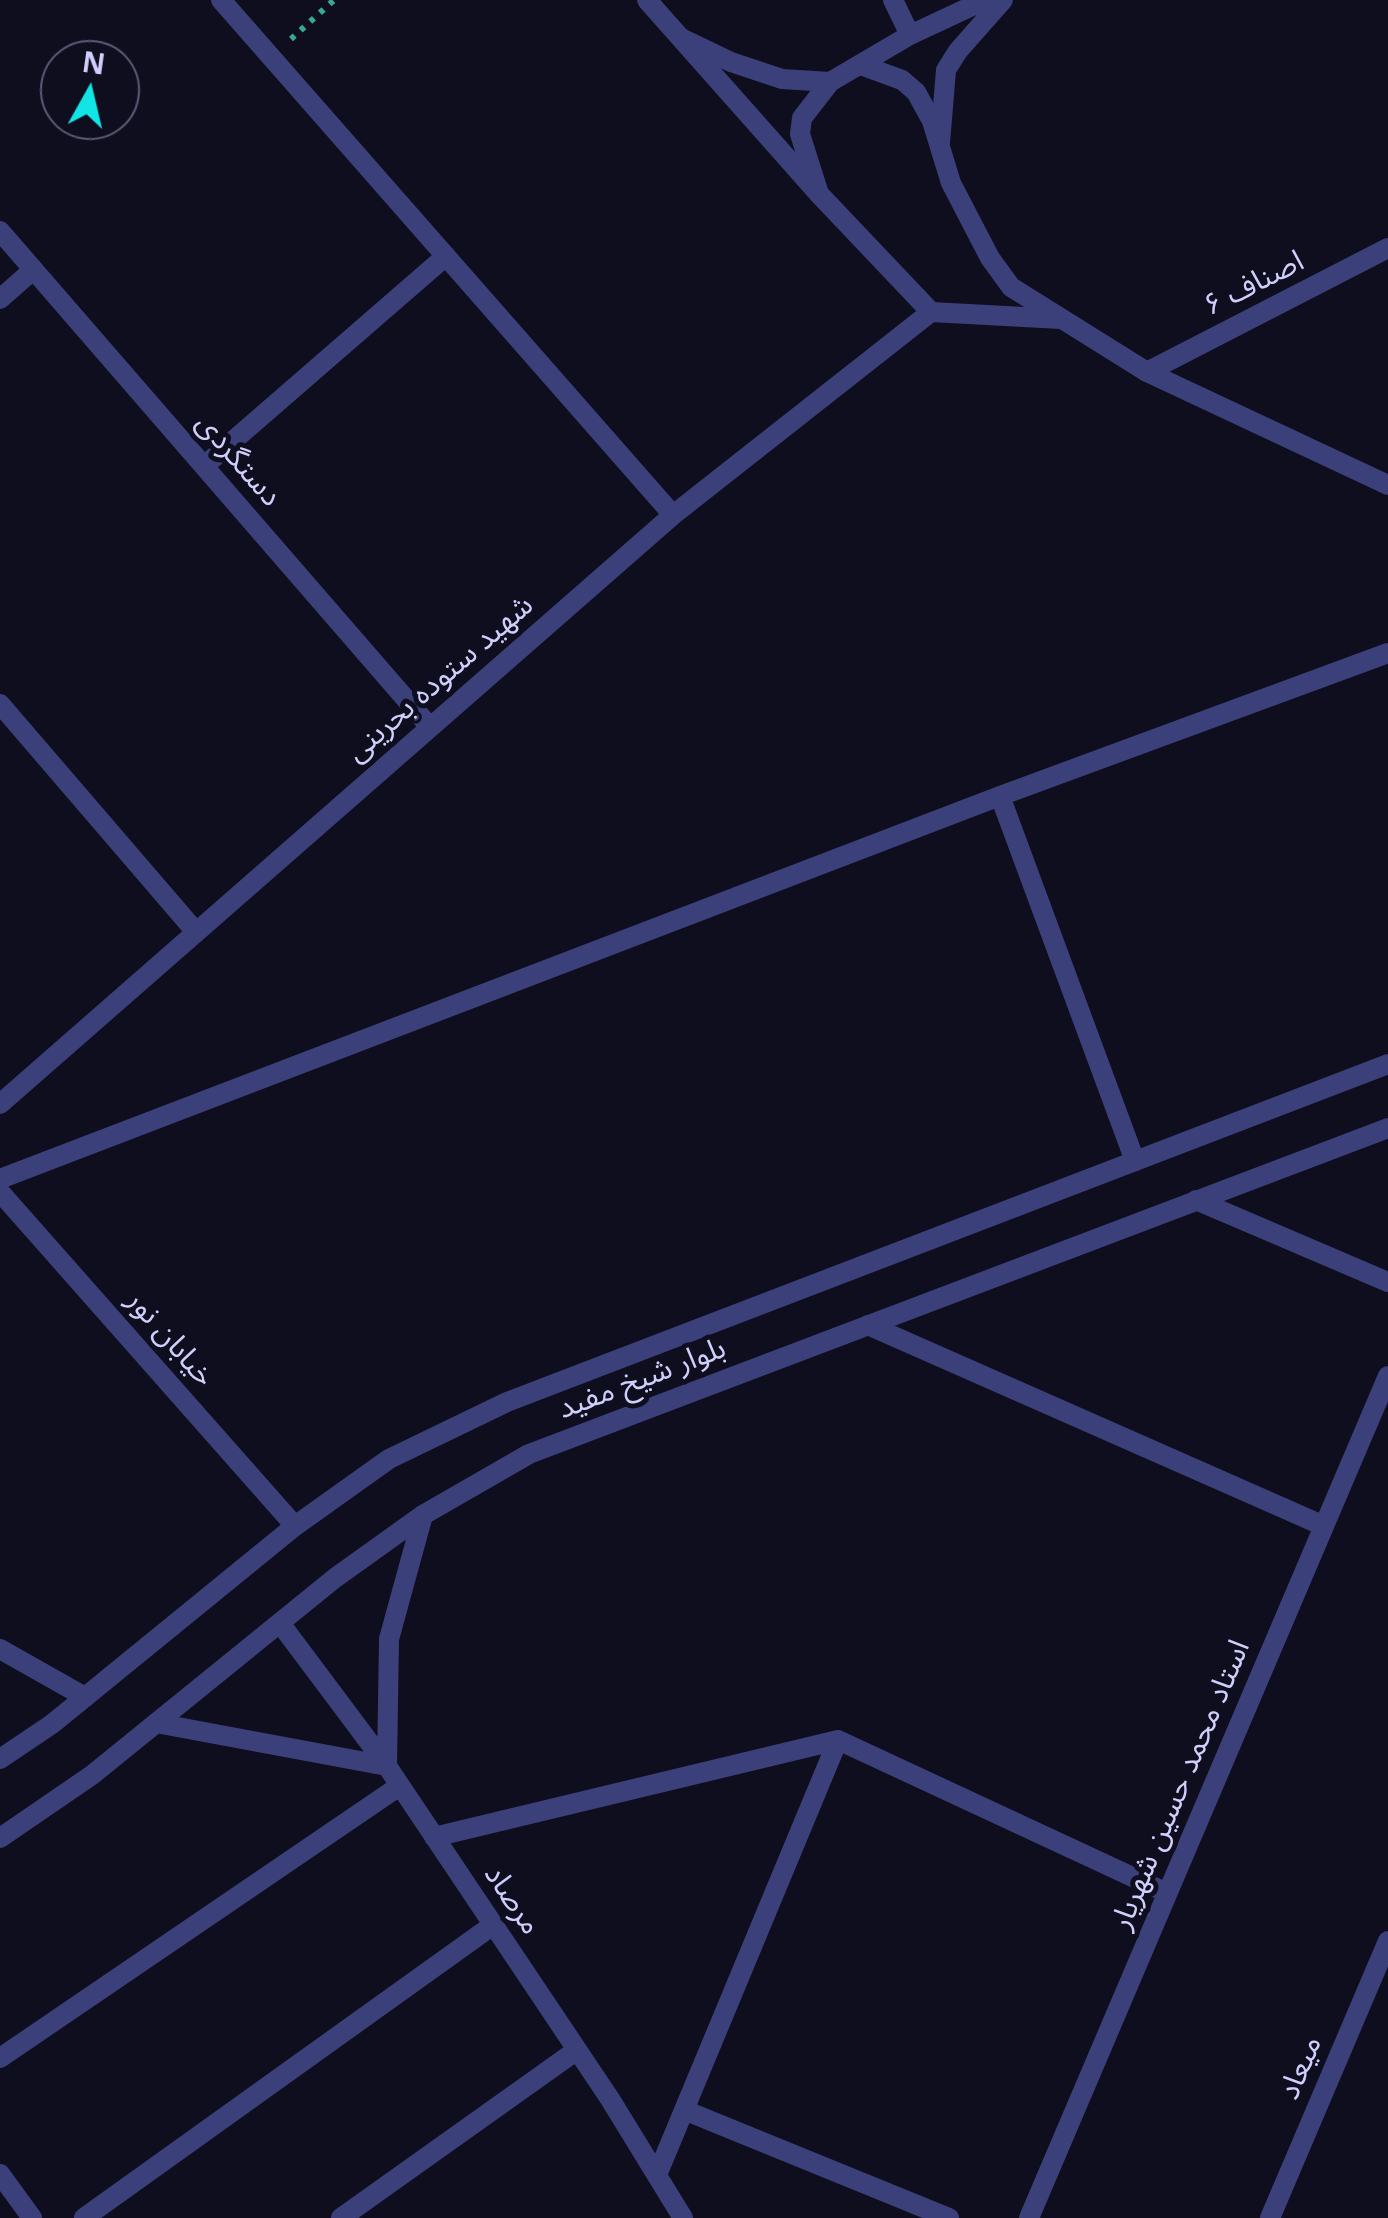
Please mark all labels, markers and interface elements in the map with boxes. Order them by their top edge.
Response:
north arrow [40,40,140,140]
text: N [80,42,108,83]
street label: اصناف ۶ [1198,244,1310,324]
street label: دستگردی [188,406,288,514]
street label: شهید ستوده بحرینی [339,588,541,770]
street label: خیابان نور [118,1283,222,1395]
street label: بلوار شیخ مفید [553,1330,731,1428]
street label: استاد محمد حسین شهریار [1104,1635,1258,1935]
street label: مرصاد [476,1858,548,1942]
street label: میعاد [1272,2031,1330,2105]

